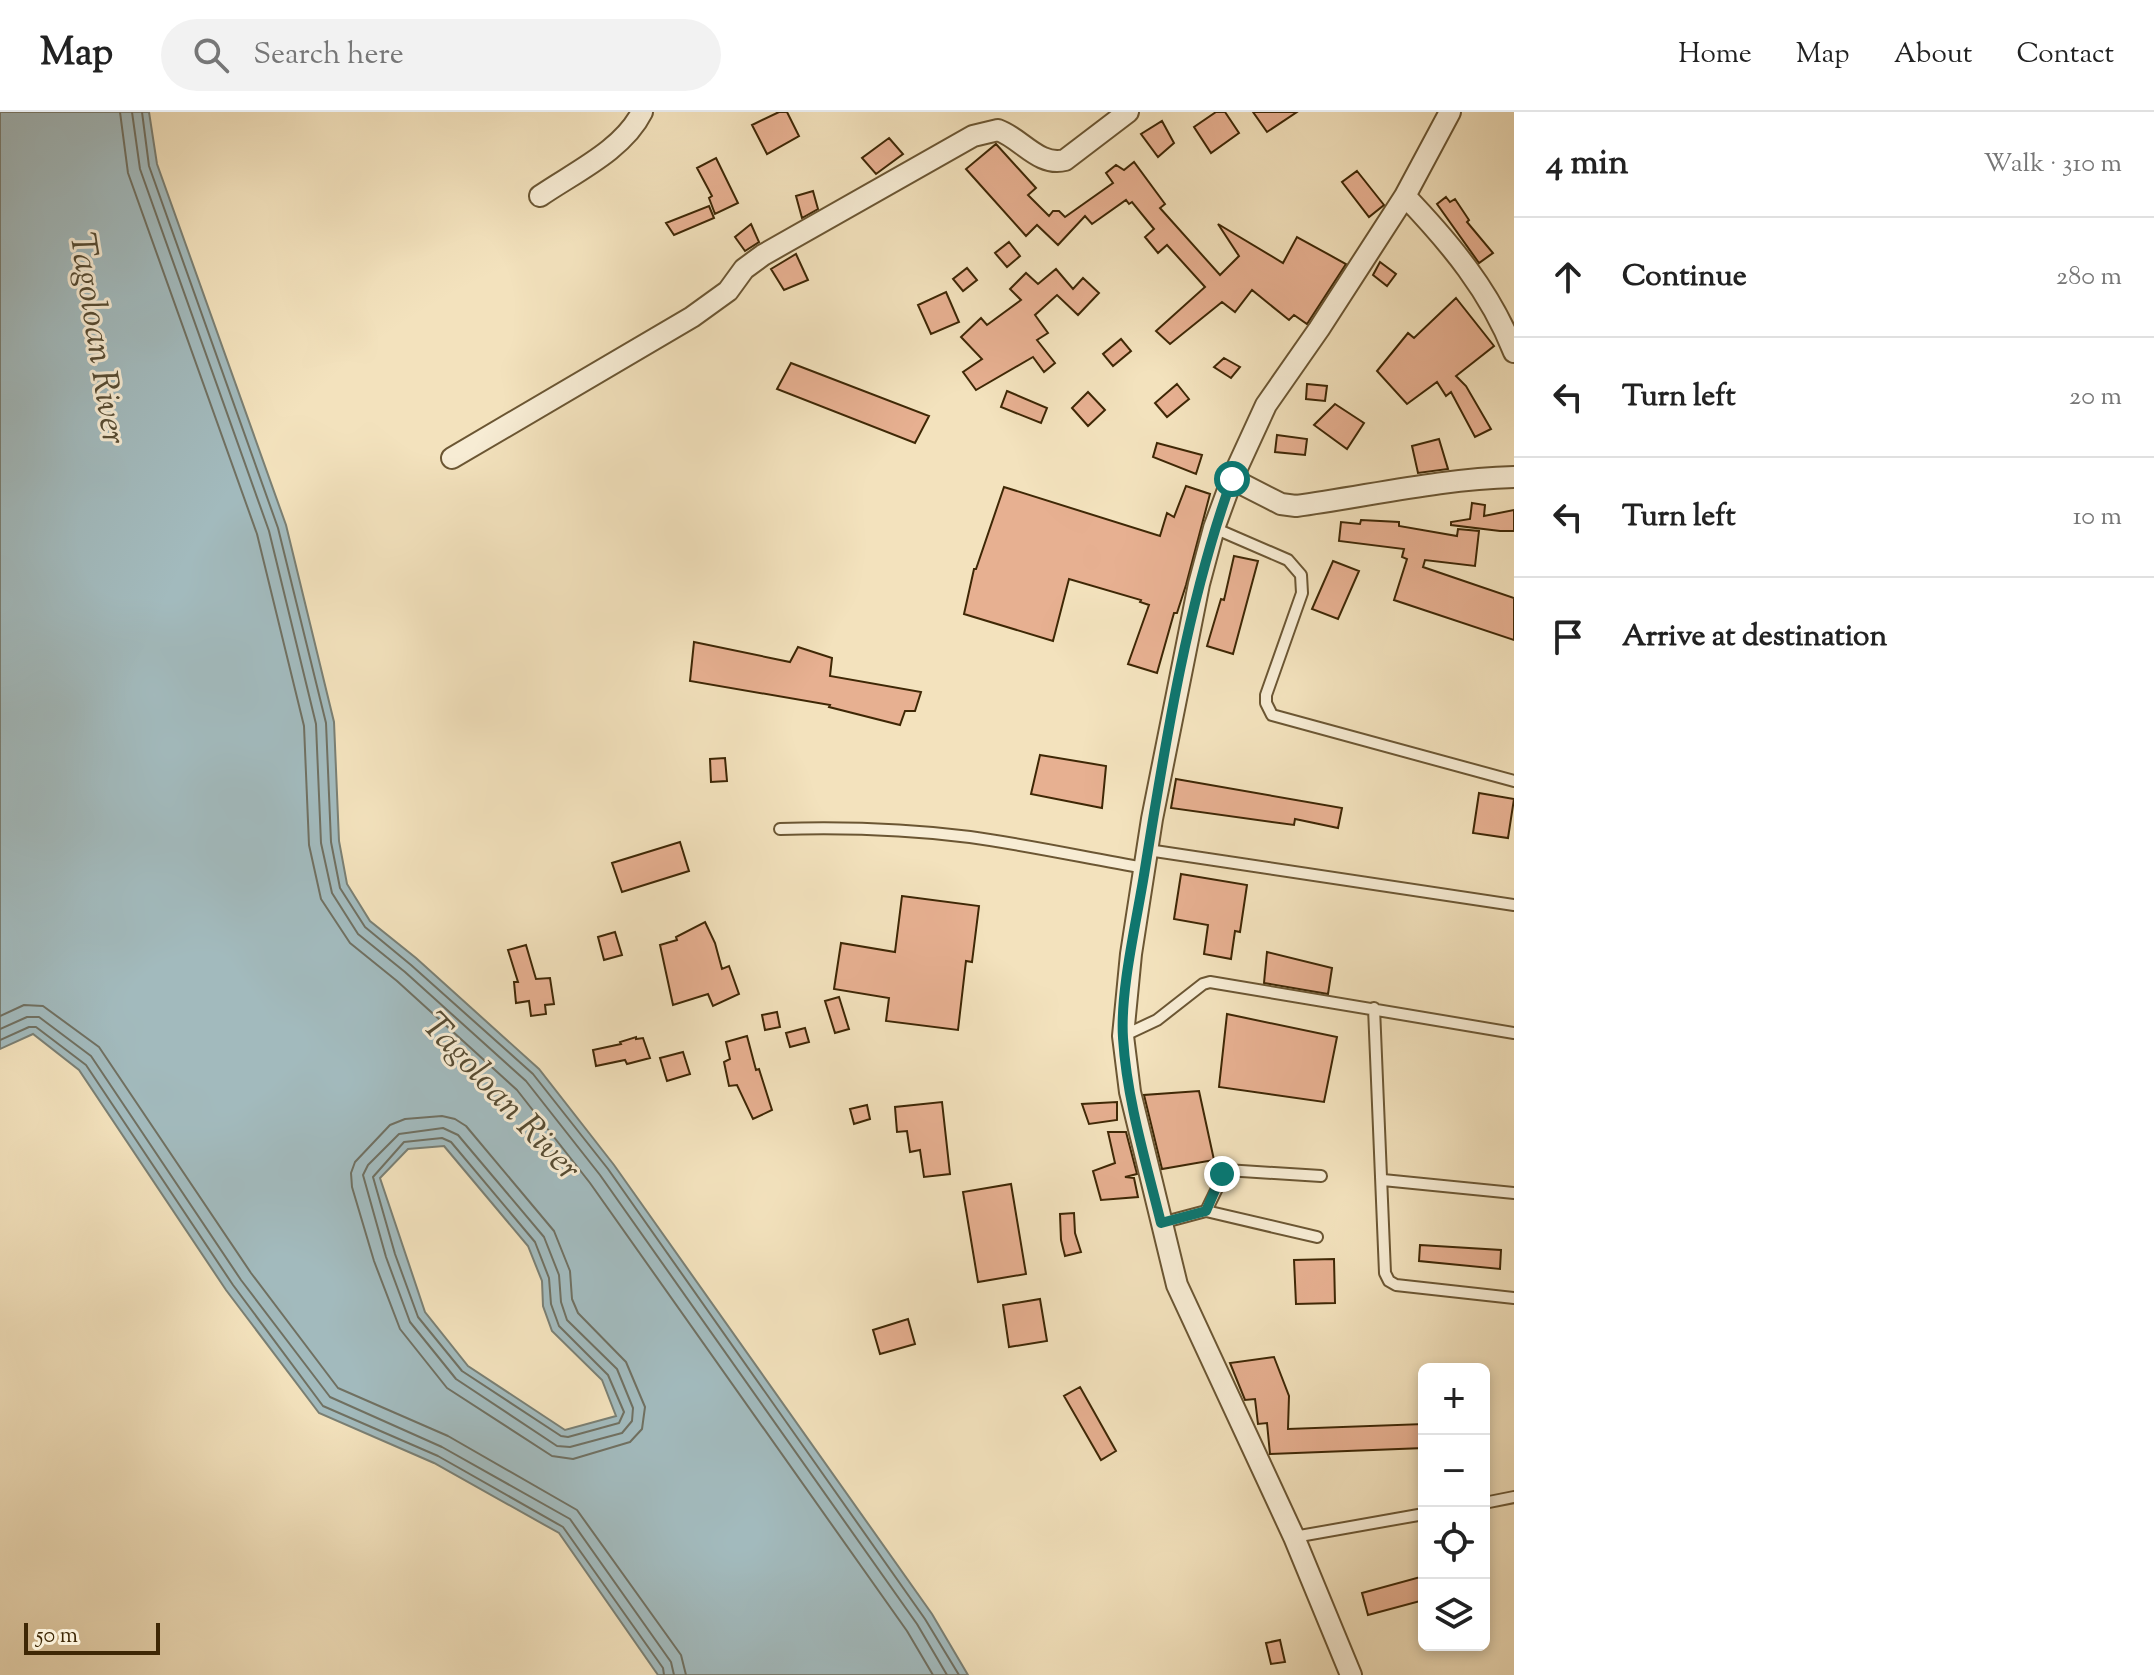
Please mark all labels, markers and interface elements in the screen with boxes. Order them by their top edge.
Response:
search box [161,19,721,91]
text: Map [40,28,113,82]
icon: search [189,33,233,77]
text: Search here [253,34,404,77]
text: Home [1678,35,1752,75]
text: Map [1796,35,1850,75]
text: About [1894,35,1972,75]
text: Contact [2016,35,2114,75]
text: 4 min [1546,140,1628,189]
text: Walk · 310 m [1983,146,2122,183]
water label: Tagoloan River [54,229,138,449]
icon: ahead [1546,255,1590,299]
text: Continue [1622,256,1747,299]
text: 280 m [2056,259,2122,296]
icon: left [1546,375,1590,419]
text: Turn left [1622,376,1736,419]
text: 20 m [2069,379,2122,416]
route start [1214,461,1250,497]
icon: left [1546,495,1590,539]
text: Turn left [1622,496,1736,539]
text: 10 m [2073,499,2122,536]
icon: arrive [1546,615,1590,659]
text: Arrive at destination [1622,616,1887,659]
water label: Tagoloan River [408,1002,592,1194]
route end [1204,1156,1240,1192]
map controls [1418,1363,1490,1651]
button: + [1418,1363,1490,1435]
button: − [1418,1435,1490,1507]
button: locate [1418,1507,1490,1579]
button: layers [1418,1579,1490,1651]
scale bar [24,1619,160,1655]
text: 50 m [36,1621,78,1653]

